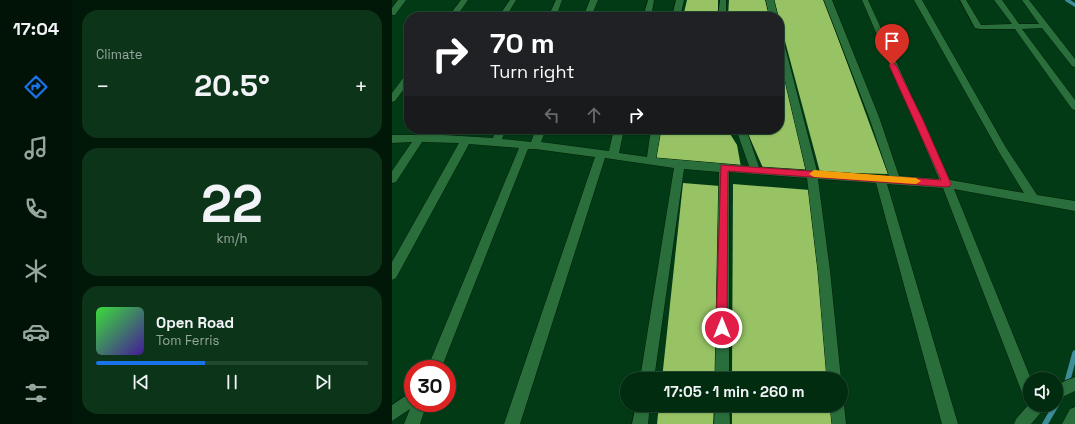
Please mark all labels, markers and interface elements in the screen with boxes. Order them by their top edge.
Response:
text: 17:04 [13,17,59,40]
pin [875,24,909,65]
text: 70 m [490,25,555,61]
icon: right [424,28,476,80]
icon: arrive [881,30,903,52]
text: Climate [96,46,142,63]
text: Turn right [490,60,574,83]
text: 20.5° [194,66,270,105]
text: − [96,72,110,100]
text: + [354,72,368,100]
icon: directions [22,73,50,101]
icon: left [541,104,563,126]
icon: ahead [583,104,605,126]
icon: right [625,104,647,126]
icon: music [22,134,50,162]
text: 22 [201,171,263,237]
icon: phone [22,195,50,223]
text: km/h [217,230,247,247]
icon: climate [22,257,50,285]
position arrow [701,307,743,349]
text: Open Road [156,313,234,332]
icon: car [22,318,50,346]
text: Tom Ferris [156,332,219,349]
speed limit sign: 30 [404,360,456,412]
icon: previous [130,371,152,393]
icon: pause [221,371,243,393]
icon: next [312,371,334,393]
map controls [1023,372,1063,412]
button: sound [1023,372,1063,412]
icon: filters [22,379,50,407]
text: 17:05 · 1 min · 260 m [663,382,805,401]

